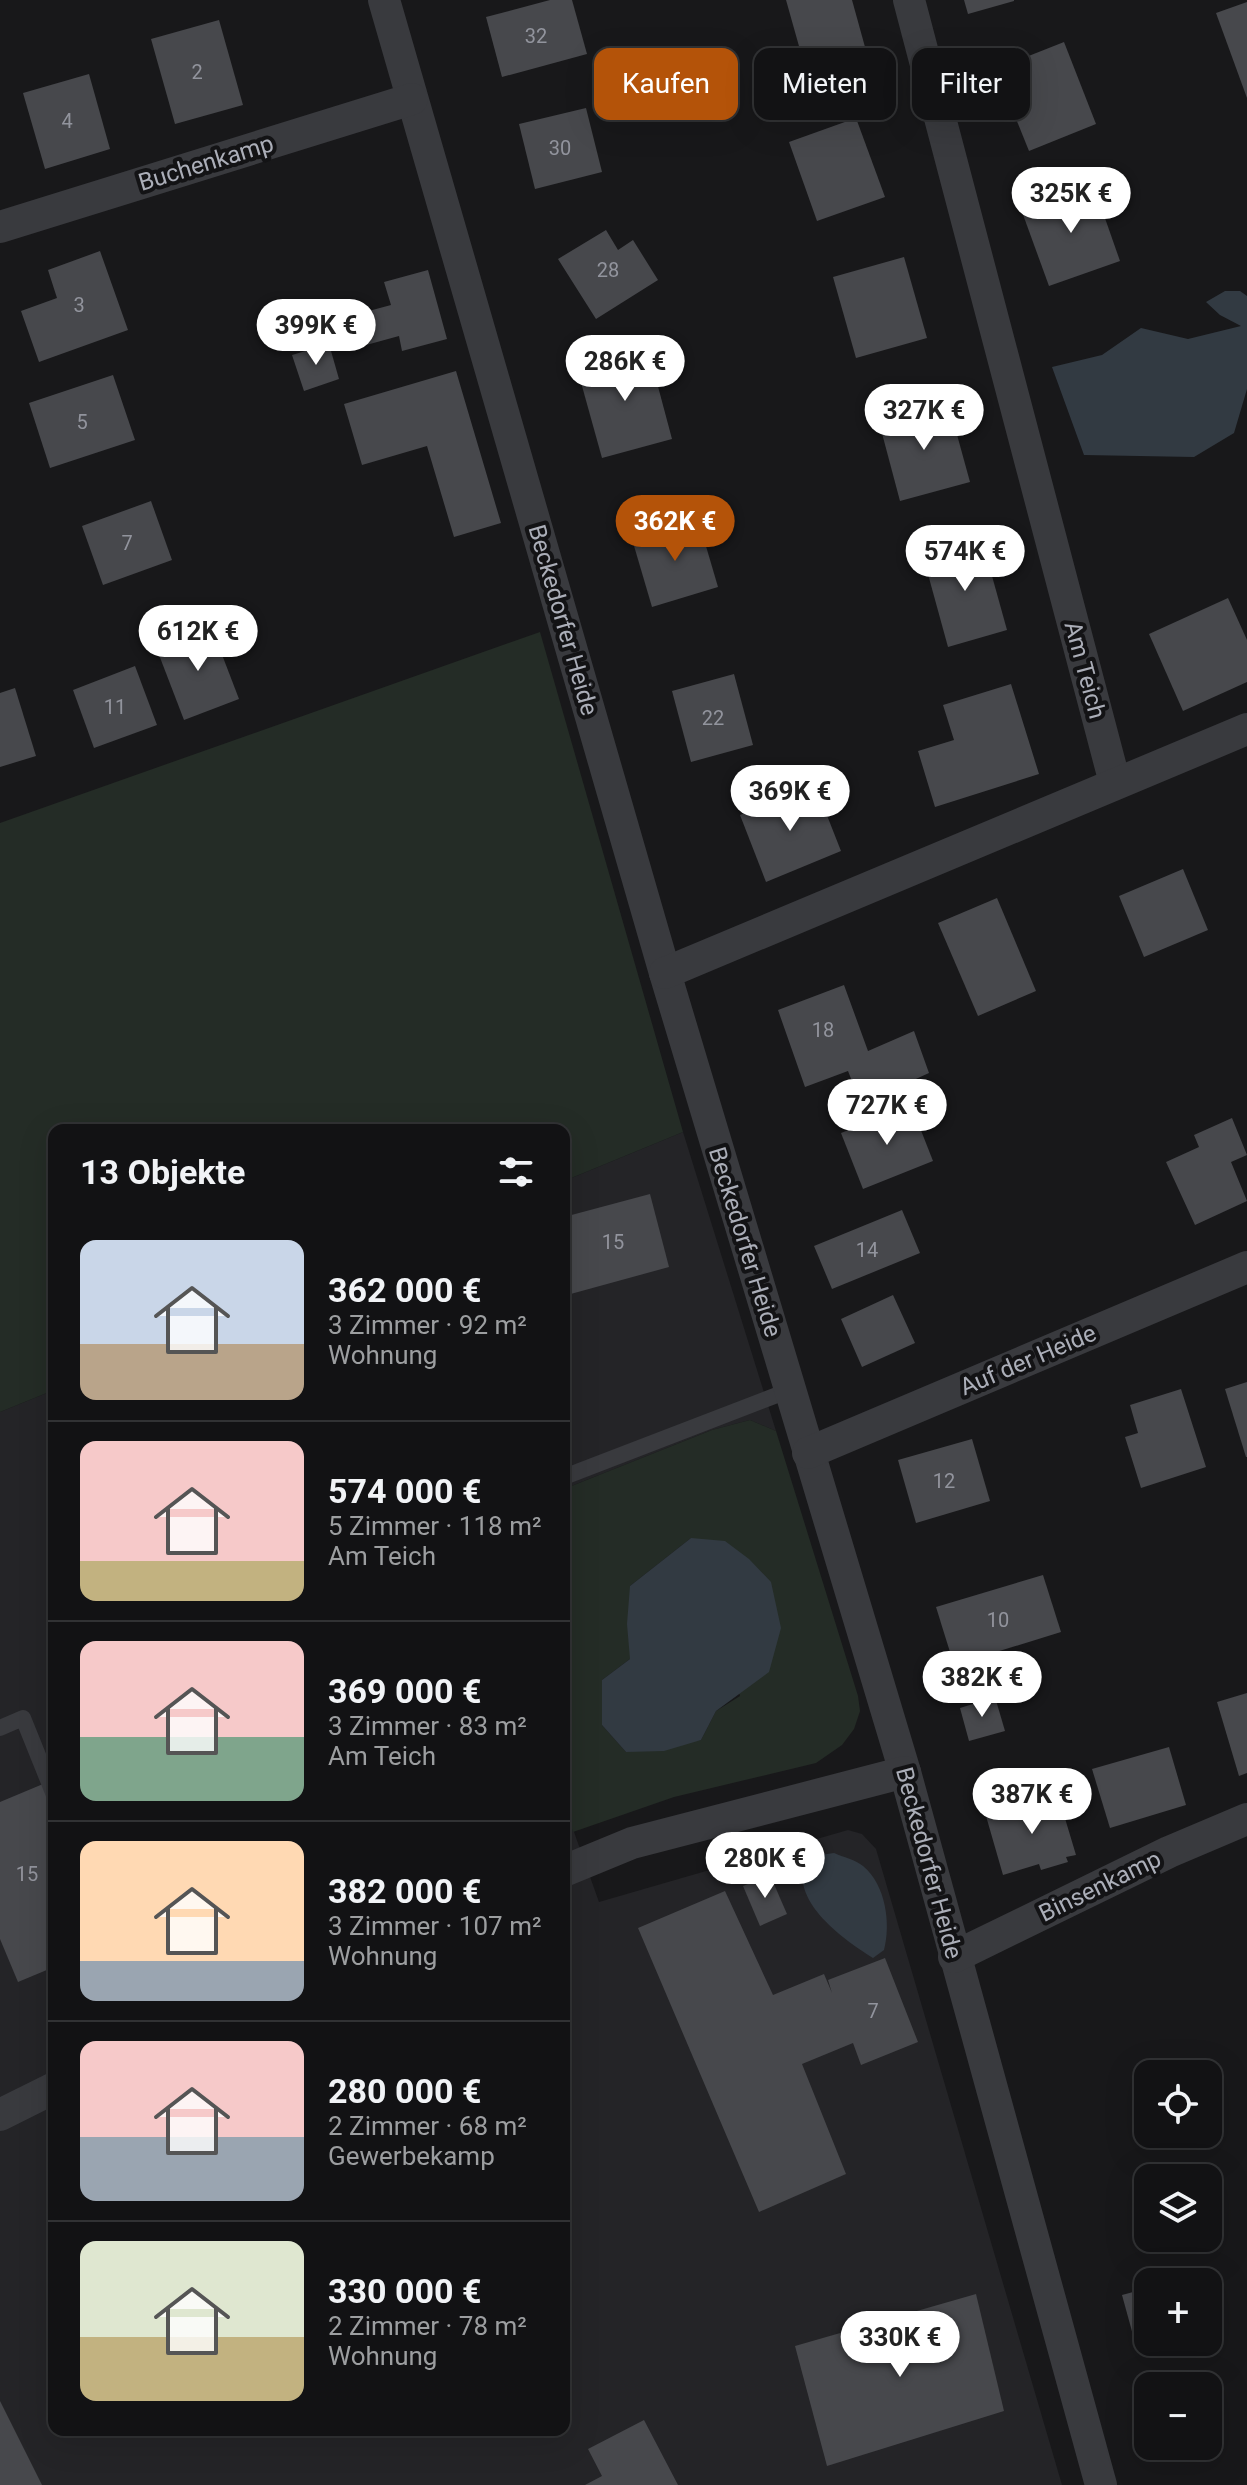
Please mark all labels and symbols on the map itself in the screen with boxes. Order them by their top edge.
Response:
house number: 32 [525,24,547,48]
house number: 2 [191,60,203,84]
house number: 4 [61,109,73,133]
street label: Buchenkamp [135,129,277,197]
house number: 30 [549,136,571,160]
pin: 325K € [1006,167,1136,235]
house number: 28 [597,258,619,282]
house number: 3 [73,293,85,317]
pin: 399K € [251,299,381,367]
pin: 286K € [560,335,690,403]
pin: 327K € [859,384,989,452]
house number: 5 [76,410,88,434]
pin: 362K € [610,495,740,563]
street label: Beckedorfer Heide [522,521,604,719]
pin: 574K € [900,525,1030,593]
house number: 7 [121,531,133,555]
pin: 612K € [133,605,263,673]
street label: Am Teich [1059,618,1111,722]
house number: 11 [104,695,126,719]
house number: 22 [702,706,724,730]
pin: 369K € [725,765,855,833]
house number: 18 [812,1018,834,1042]
pin: 727K € [822,1079,952,1147]
street label: Beckedorfer Heide [703,1144,787,1340]
house number: 15 [602,1230,624,1254]
house number: 14 [856,1238,878,1262]
street label: Auf der Heide [956,1319,1100,1401]
house number: 12 [933,1469,955,1493]
house number: 10 [987,1608,1009,1632]
pin: 382K € [917,1651,1047,1719]
street label: Beckedorfer Heide [890,1764,968,1962]
pin: 387K € [967,1768,1097,1836]
pin: 280K € [700,1832,830,1900]
street label: Binsenkamp [1034,1844,1166,1928]
house number: 15 [16,1862,38,1886]
house number: 7 [867,1999,879,2023]
pin: 330K € [835,2311,965,2379]

